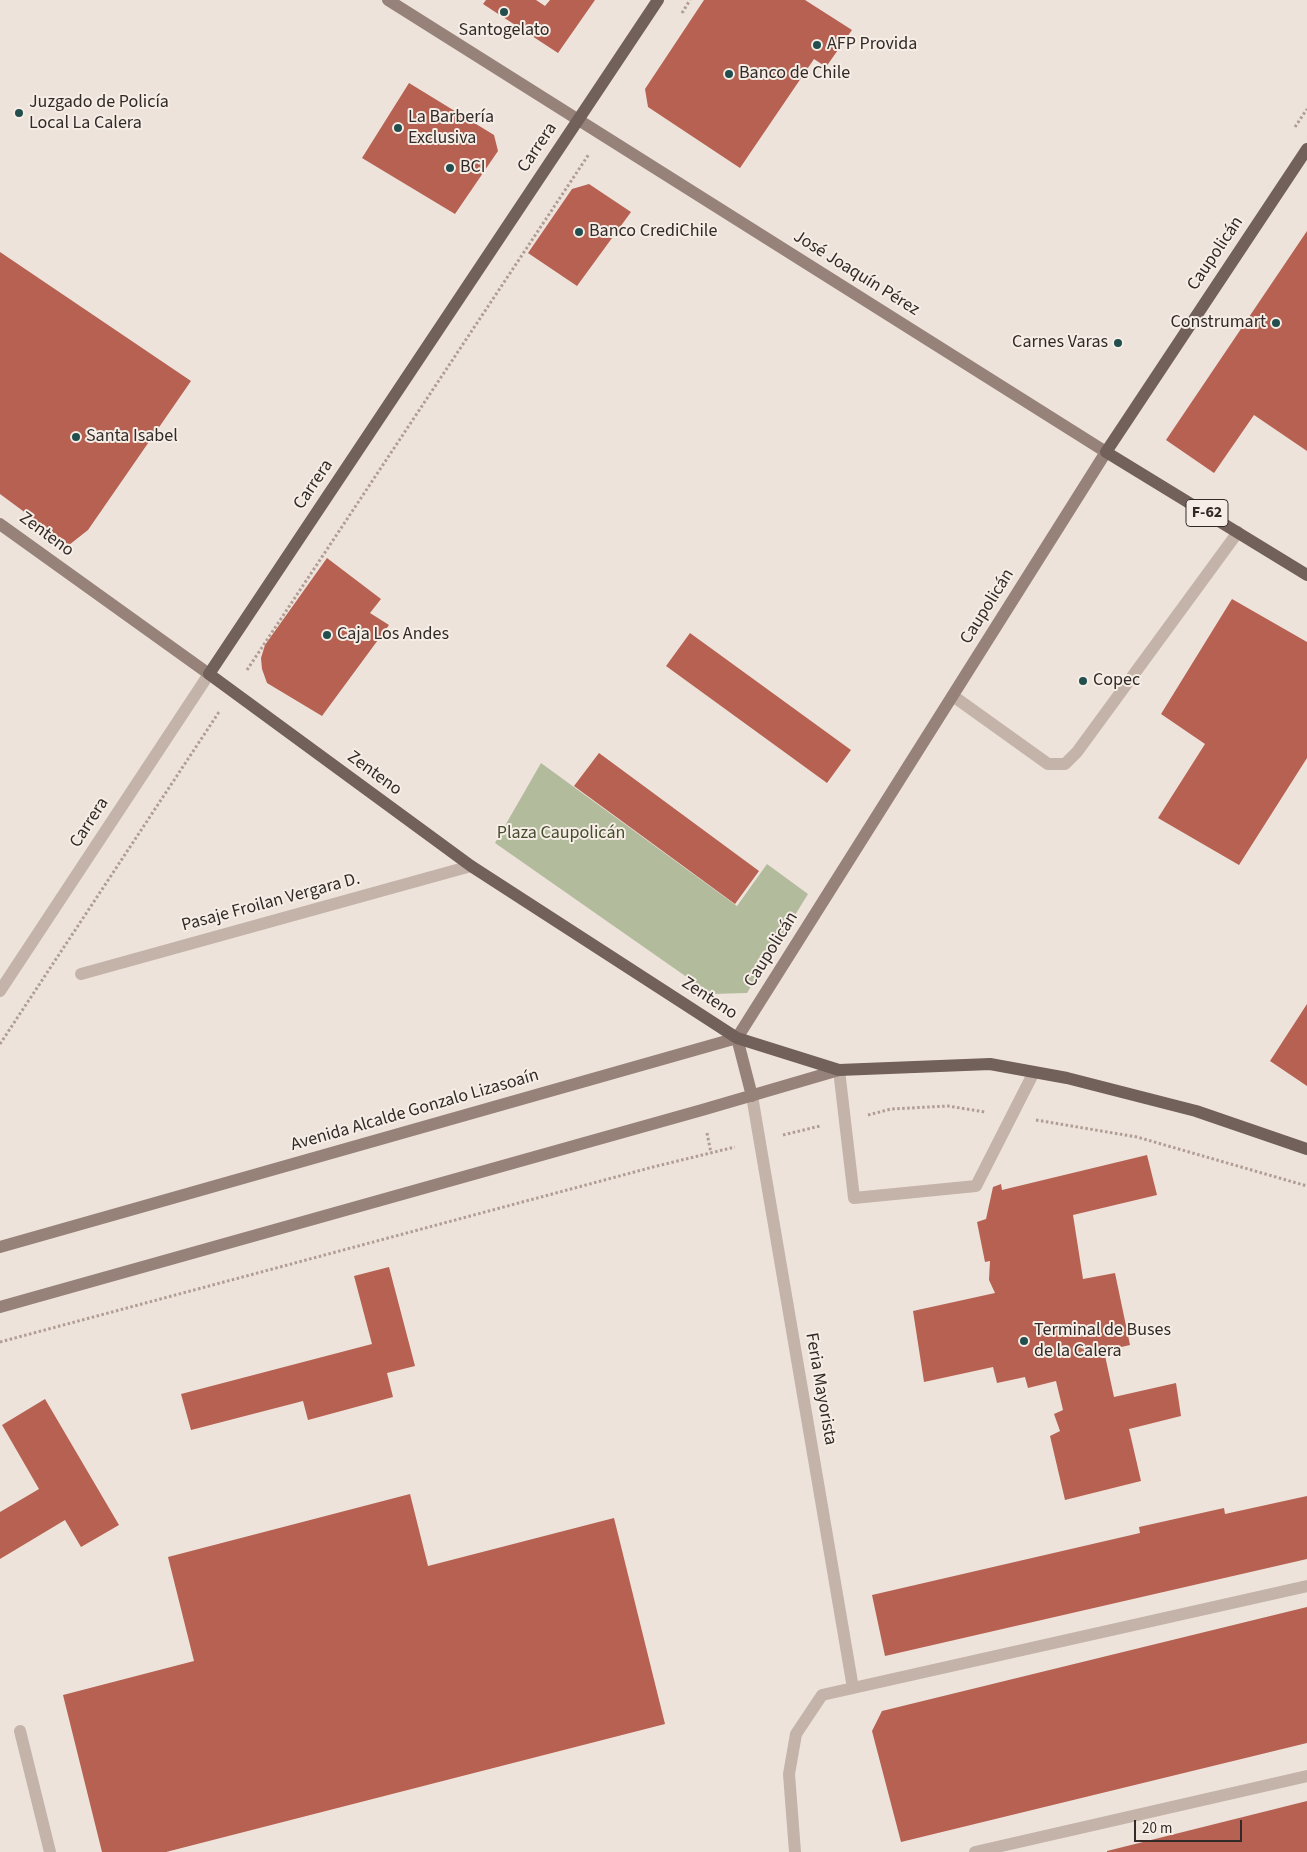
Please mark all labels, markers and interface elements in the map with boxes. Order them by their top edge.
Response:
marker: Santogelato [498,6,510,18]
place label: Santogelato [459,20,549,42]
place label: AFP Provida [827,34,917,56]
marker: AFP Provida [811,39,823,51]
place label: Banco de Chile [739,63,850,85]
marker: Banco de Chile [723,68,735,80]
place label: Juzgado de Policía Local La Calera [29,92,169,134]
marker: Juzgado de Policía Local La Calera [13,107,25,119]
place label: La Barbería Exclusiva [408,107,494,150]
street label: Carrera [514,119,562,177]
marker: La Barbería Exclusiva [392,122,404,134]
place label: BCI [460,157,486,179]
marker: BCI [444,162,456,174]
street label: Caupolicán [1183,213,1249,295]
place label: Banco CrediChile [589,221,717,243]
marker: Banco CrediChile [573,226,585,238]
street label: José Joaquín Pérez [789,227,923,321]
place label: Construmart [1170,312,1266,334]
marker: Construmart [1270,317,1282,329]
place label: Carnes Varas [1012,332,1108,354]
marker: Carnes Varas [1112,337,1124,349]
place label: Santa Isabel [86,426,178,448]
marker: Santa Isabel [70,431,82,443]
street label: Carrera [290,456,338,514]
road number: F-62 [1186,499,1228,526]
street label: Zenteno [14,508,78,562]
street label: Caupolicán [956,565,1020,649]
place label: Caja Los Andes [337,624,449,646]
marker: Caja Los Andes [321,629,333,641]
place label: Copec [1093,670,1140,692]
marker: Copec [1077,675,1089,687]
street label: Zenteno [342,747,406,801]
street label: Carrera [66,794,114,852]
park label: Plaza Caupolicán [497,823,625,845]
street label: Pasaje Froilan Vergara D. [179,869,363,937]
street label: Caupolicán [740,908,804,992]
street label: Zenteno [677,973,741,1025]
street label: Avenida Alcalde Gonzalo Lizasoaín [288,1065,542,1157]
place label: Terminal de Buses de la Calera [1034,1320,1171,1362]
street label: Feria Mayorista [799,1331,841,1447]
marker: Terminal de Buses de la Calera [1018,1335,1030,1347]
scale bar [1137,1810,1244,1842]
text: 20 m [1142,1818,1172,1839]

